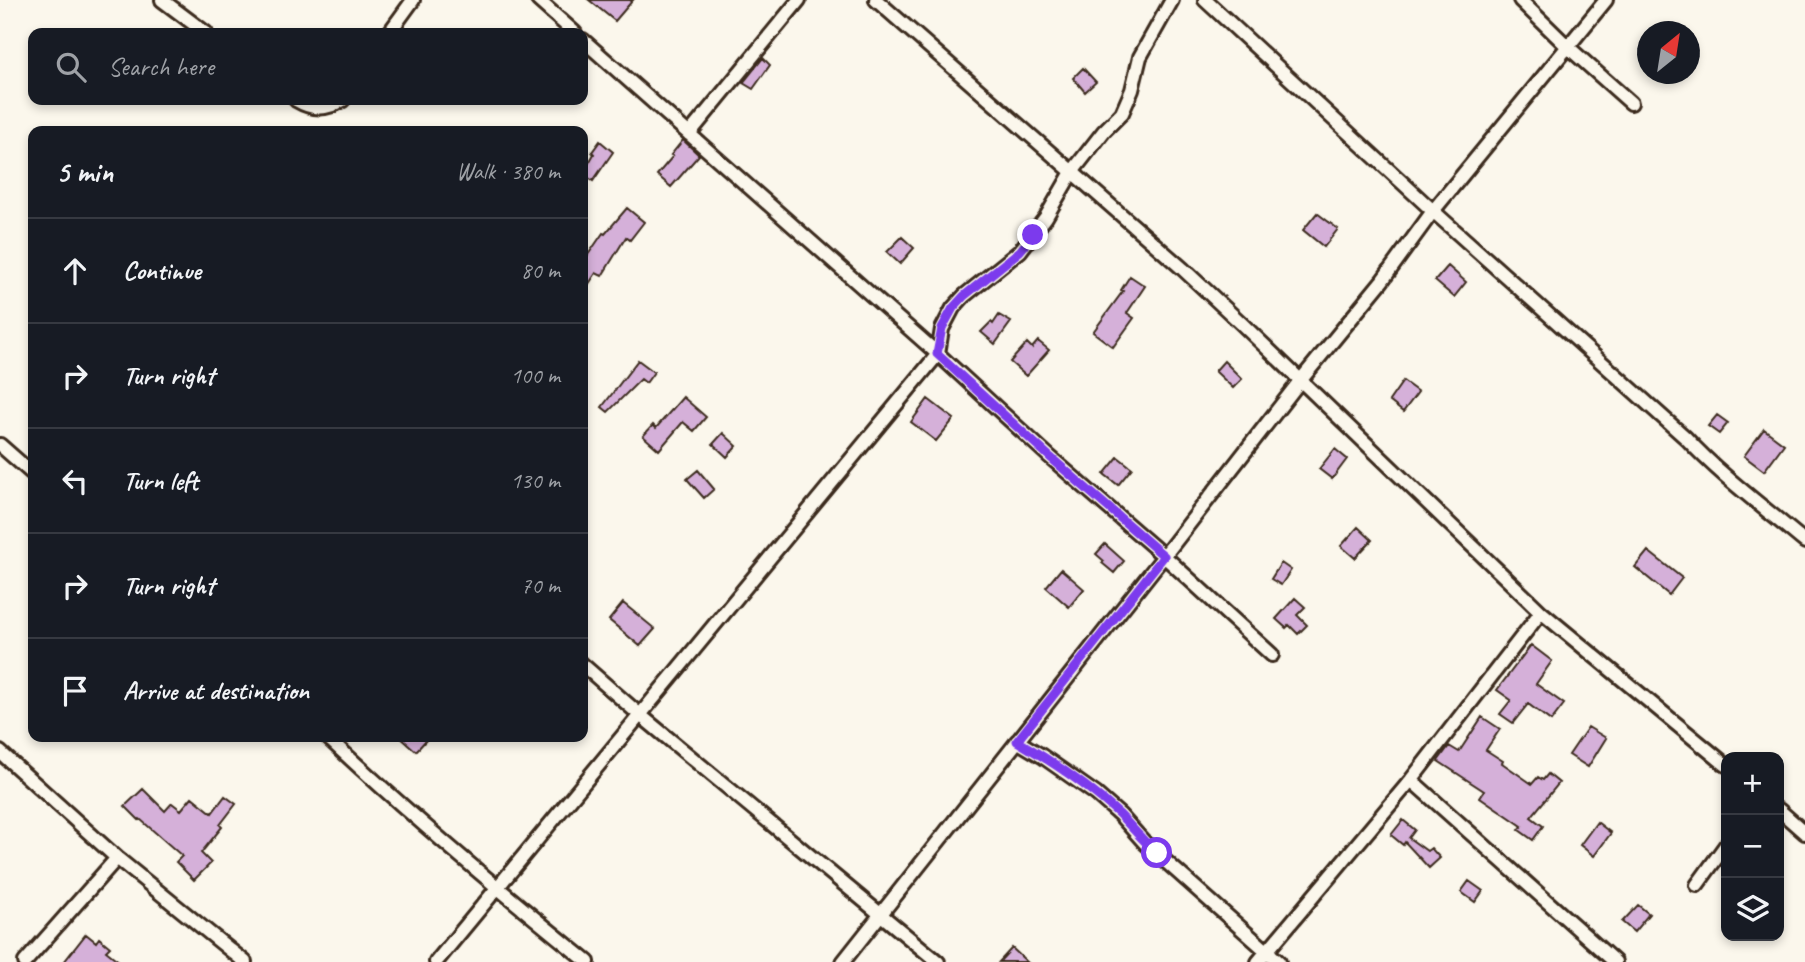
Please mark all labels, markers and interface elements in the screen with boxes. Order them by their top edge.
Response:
north arrow [1637,21,1700,84]
search box [28,28,588,105]
icon: search [52,48,90,86]
text: Search here [108,50,214,83]
text: 5 min [56,153,113,191]
text: Walk · 380 m [456,157,560,186]
route end [1017,219,1048,250]
icon: ahead [56,252,94,290]
text: Continue [123,254,201,287]
text: 80 m [521,256,560,285]
icon: right [56,357,94,395]
text: Turn right [123,359,214,392]
text: 100 m [511,361,560,390]
icon: left [56,462,94,500]
text: Turn left [123,464,198,497]
text: 130 m [511,466,560,495]
icon: right [56,567,94,605]
text: Turn right [123,569,214,602]
text: 70 m [521,571,560,600]
icon: arrive [56,672,94,710]
text: Arrive at destination [123,674,309,707]
map controls [1721,752,1784,941]
button: + [1721,752,1784,815]
button: − [1721,815,1784,878]
route start [1141,837,1172,868]
button: layers [1721,878,1784,941]

